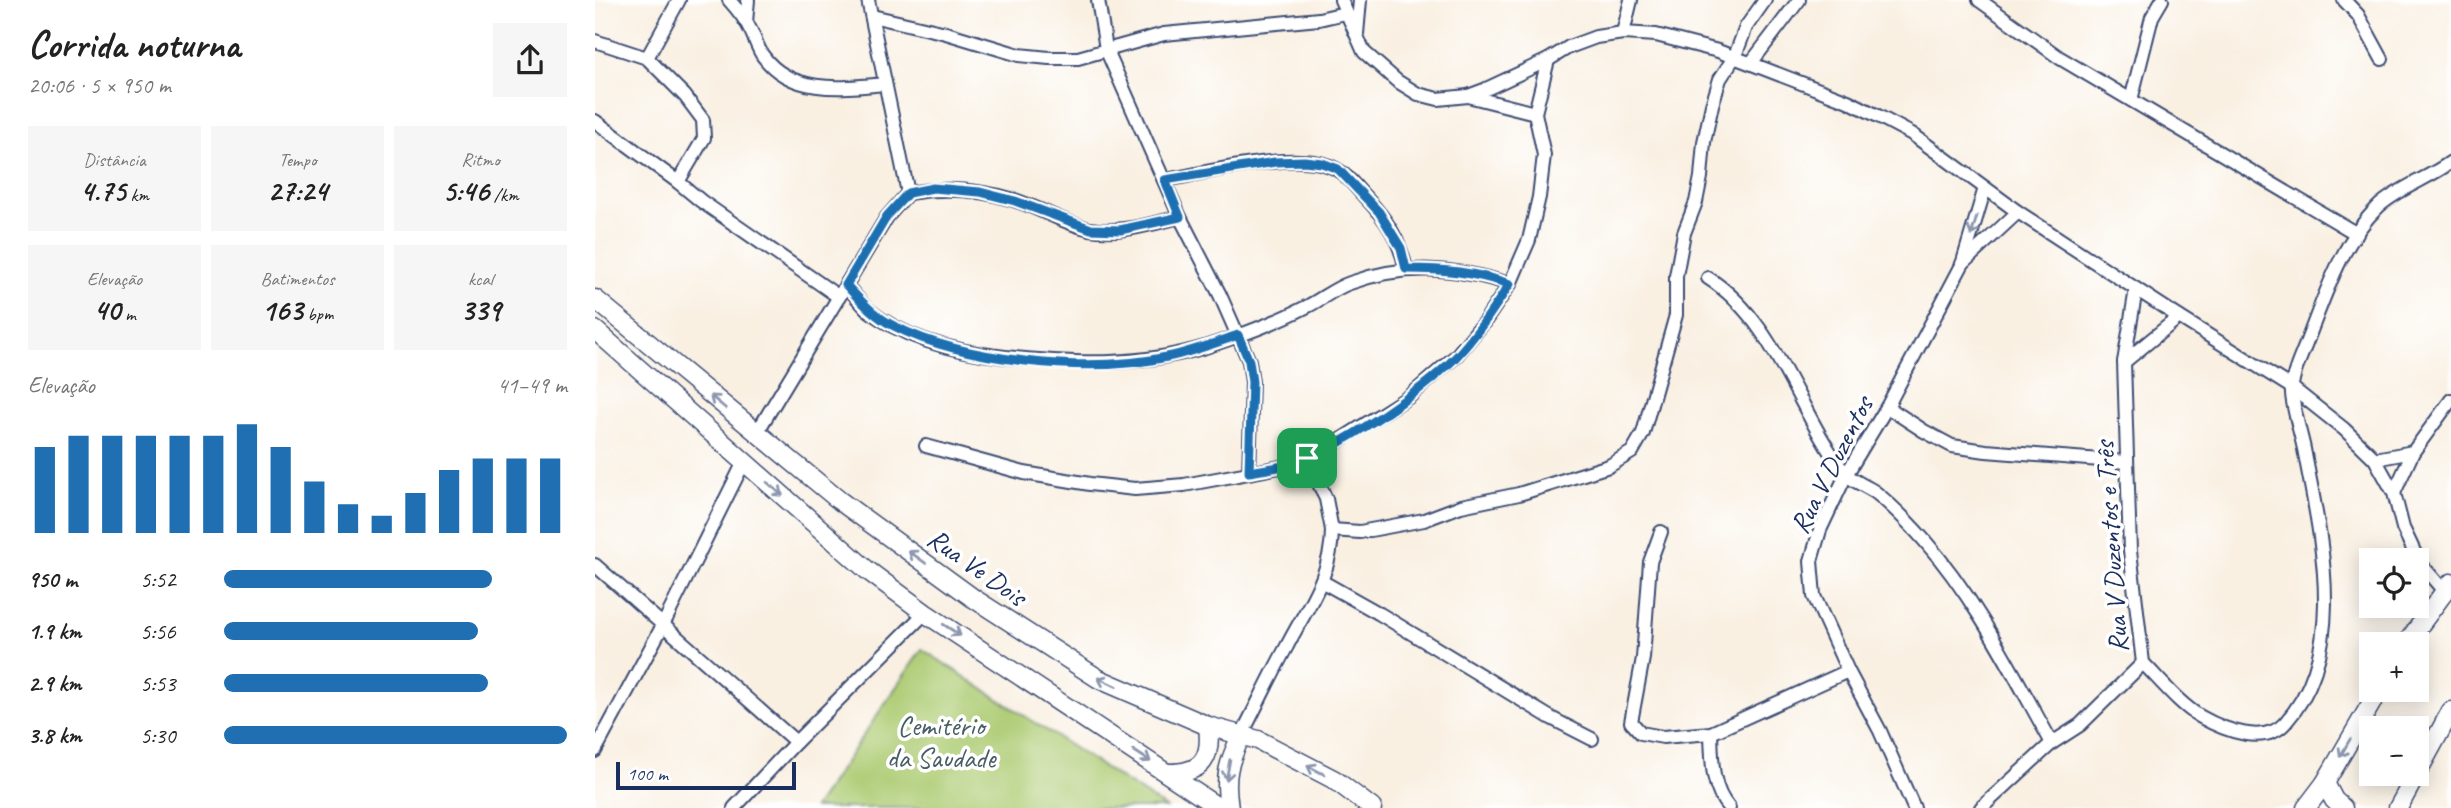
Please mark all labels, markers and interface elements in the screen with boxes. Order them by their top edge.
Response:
text: Corrida noturna [28,21,240,68]
button: share [493,23,567,97]
text: 20:06 · 5 × 950 m [28,71,171,100]
text: Distância [83,148,146,172]
text: Tempo [279,148,316,172]
text: Ritmo [461,148,500,172]
text: 4.75 [80,172,126,210]
text: 27:24 [268,172,327,210]
text: 5:46 [442,172,489,210]
text: km [126,183,149,207]
text: /km [489,183,519,207]
one-way arrow [1966,215,1979,237]
text: Elevação [87,267,142,291]
text: Batimentos [261,267,334,291]
text: kcal [468,267,493,291]
text: 40 [93,291,120,329]
text: 163 [262,291,303,329]
text: 339 [460,291,501,329]
text: m [120,302,136,326]
text: bpm [303,302,333,326]
text: Elevação [28,371,95,400]
text: 41–49 m [497,371,567,400]
street label: Rua V Duzentos [1782,389,1881,539]
one-way arrow [710,394,728,410]
pin [1277,428,1337,488]
street label: Rua V Duzentos e Três [2086,438,2136,654]
icon: arrive [1288,439,1326,477]
one-way arrow [766,481,784,497]
street label: Rua Ve Dois [921,520,1035,615]
map controls [2359,548,2429,786]
button: locate [2359,548,2429,618]
one-way arrow [908,550,927,564]
text: 950 m [28,565,77,594]
text: 5:52 [140,565,176,594]
text: 1.9 km [28,617,81,646]
text: 5:56 [140,617,176,646]
one-way arrow [942,624,962,638]
button: + [2359,632,2429,702]
text: 2.9 km [28,669,81,698]
text: 5:53 [140,669,176,698]
one-way arrow [1097,675,1118,688]
park label: Cemitério da Saudade [887,708,997,775]
button: − [2359,716,2429,786]
text: 3.8 km [28,721,82,750]
text: 5:30 [140,721,176,750]
one-way arrow [2338,738,2352,758]
one-way arrow [1132,749,1152,763]
one-way arrow [1221,758,1234,781]
scale bar [616,759,796,791]
text: 100 m [627,762,668,786]
one-way arrow [1306,763,1327,776]

